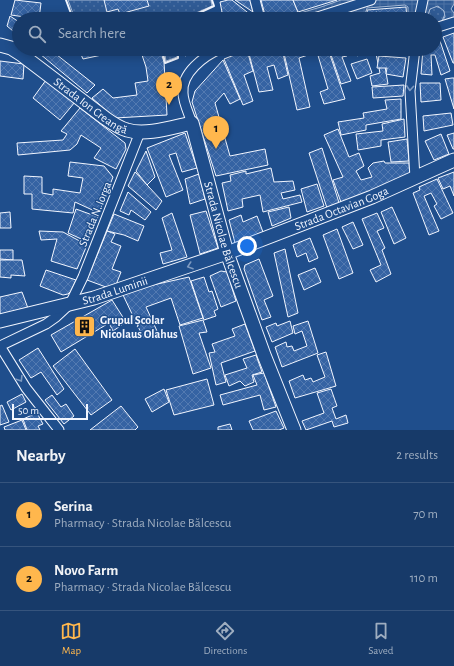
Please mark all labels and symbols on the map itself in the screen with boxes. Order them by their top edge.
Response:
pin: 2 [156,72,182,105]
street label: Strada Ion Creangă [52,75,129,136]
one-way arrow [406,85,415,91]
pin: 1 [203,116,229,149]
street label: Strada N. Iorga [77,179,114,248]
street label: Strada Nicolae Bălcescu [202,180,245,290]
street label: Strada Octavian Goga [293,184,391,232]
your location [237,236,257,256]
one-way arrow [187,261,194,269]
street label: Strada Luminii [81,274,149,307]
building icon: Grupul Școlar Nicolaus Olahus [71,314,97,340]
place label: Grupul Școlar Nicolaus Olahus [100,314,178,340]
one-way arrow [15,375,23,382]
scale bar [12,402,88,421]

